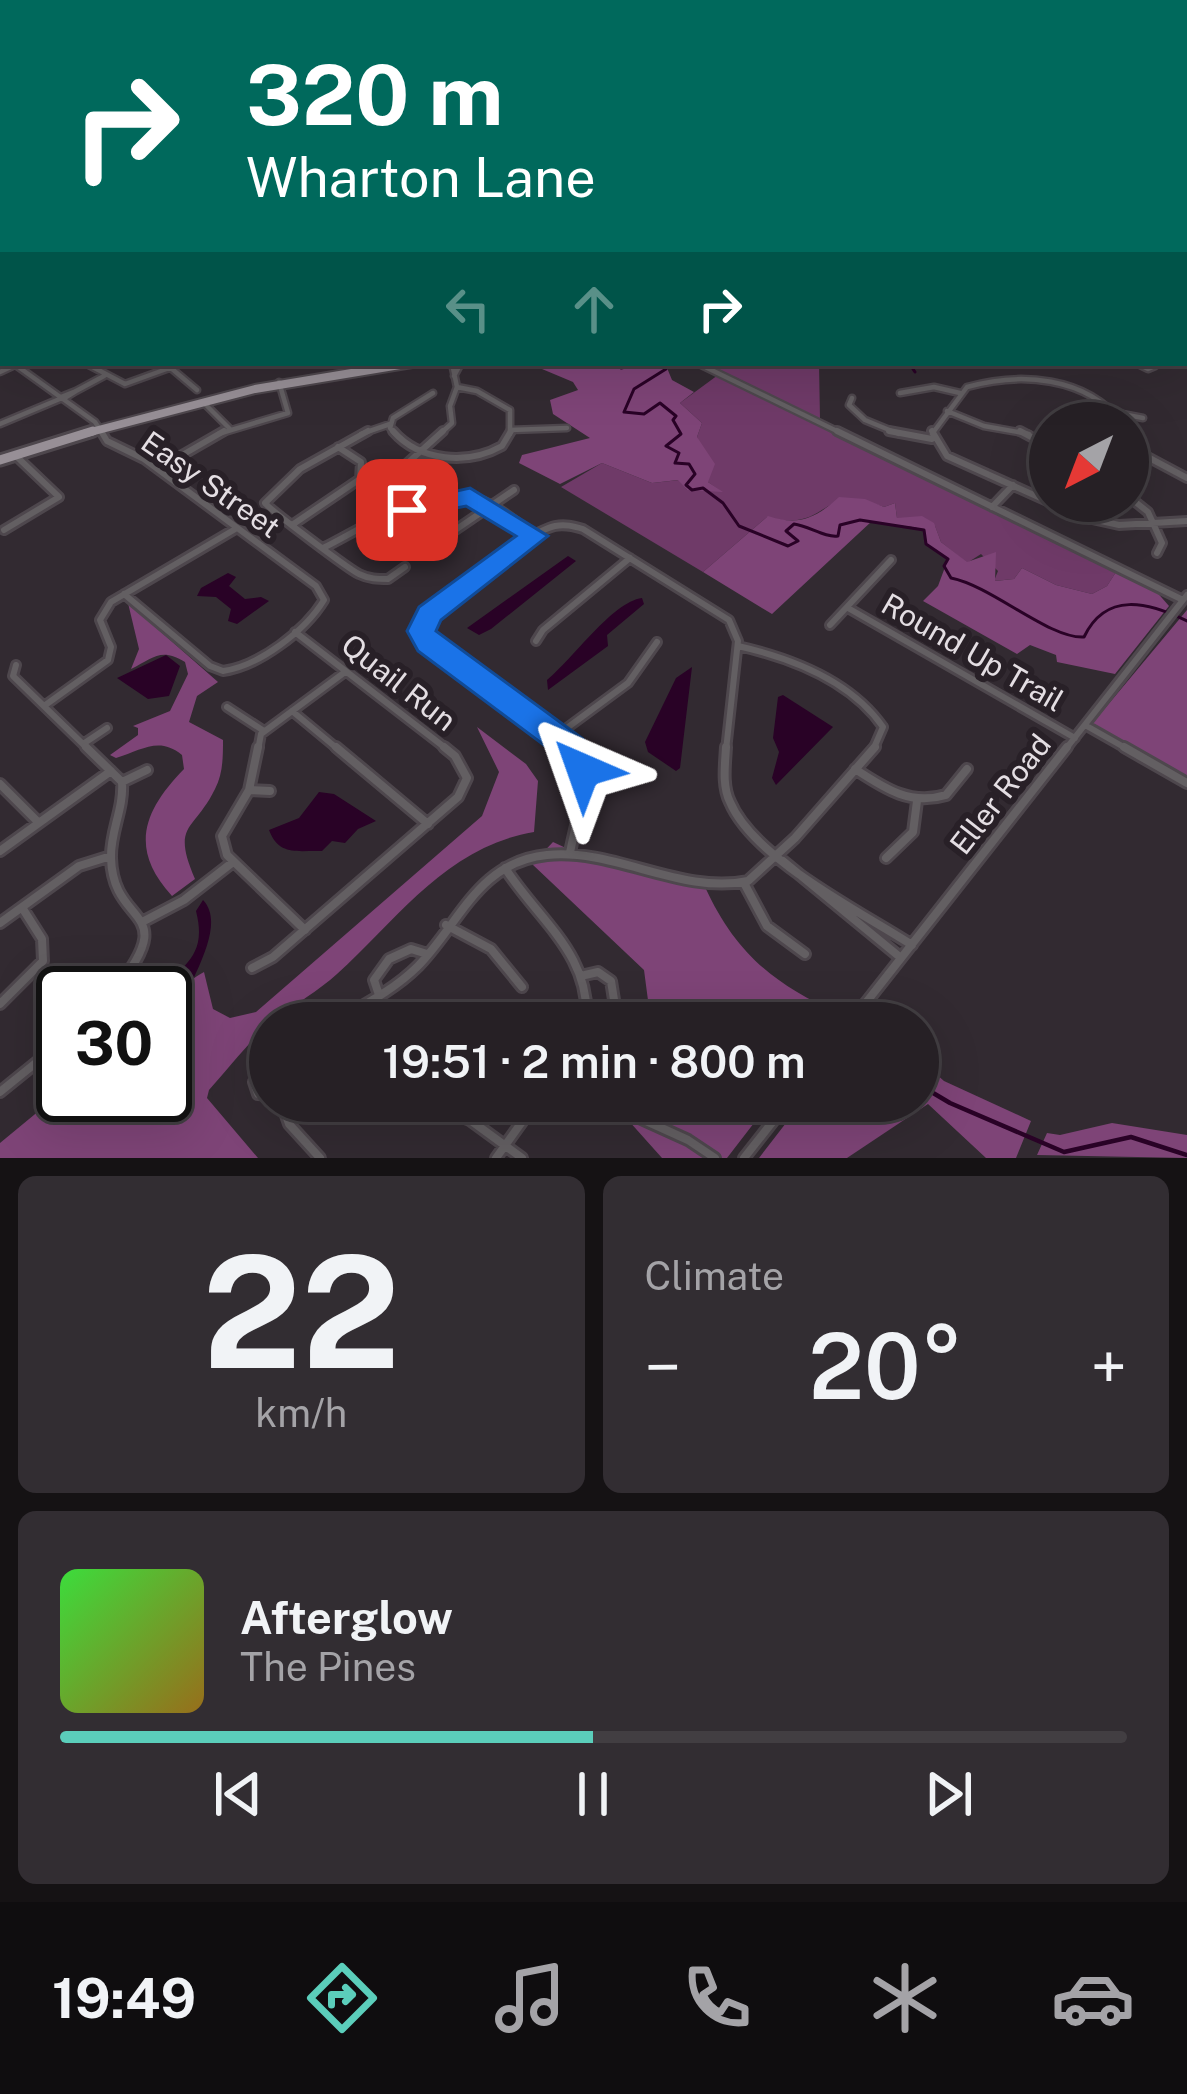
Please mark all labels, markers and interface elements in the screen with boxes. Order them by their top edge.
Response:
text: 320 m [246,45,504,144]
icon: right [48,48,204,204]
text: Wharton Lane [246,146,596,209]
icon: left [435,276,501,342]
icon: ahead [561,276,627,342]
icon: right [687,276,753,342]
north arrow [1029,402,1149,522]
map controls [1029,402,1149,522]
street label: Easy Street [135,423,287,545]
pin [356,459,458,561]
icon: arrive [374,477,440,543]
street label: Round Up Trail [876,585,1070,719]
street label: Quail Run [335,626,463,738]
position arrow [520,707,646,833]
street label: Eller Road [942,727,1058,861]
speed limit sign: 30 [36,966,192,1122]
text: 19:51 · 2 min · 800 m [382,1035,806,1088]
text: 22 [202,1220,400,1403]
text: Climate [645,1253,784,1299]
text: 20° [809,1313,963,1419]
text: − [645,1328,681,1406]
text: + [1090,1328,1127,1406]
text: km/h [255,1390,347,1436]
text: Afterglow [240,1591,453,1644]
text: The Pines [240,1644,416,1690]
icon: previous [205,1761,271,1827]
icon: pause [560,1761,626,1827]
icon: next [916,1761,982,1827]
icon: directions [300,1956,384,2040]
icon: music [488,1956,572,2040]
icon: phone [675,1956,759,2040]
icon: climate [863,1956,947,2040]
icon: car [1051,1956,1135,2040]
text: 19:49 [52,1967,196,2030]

